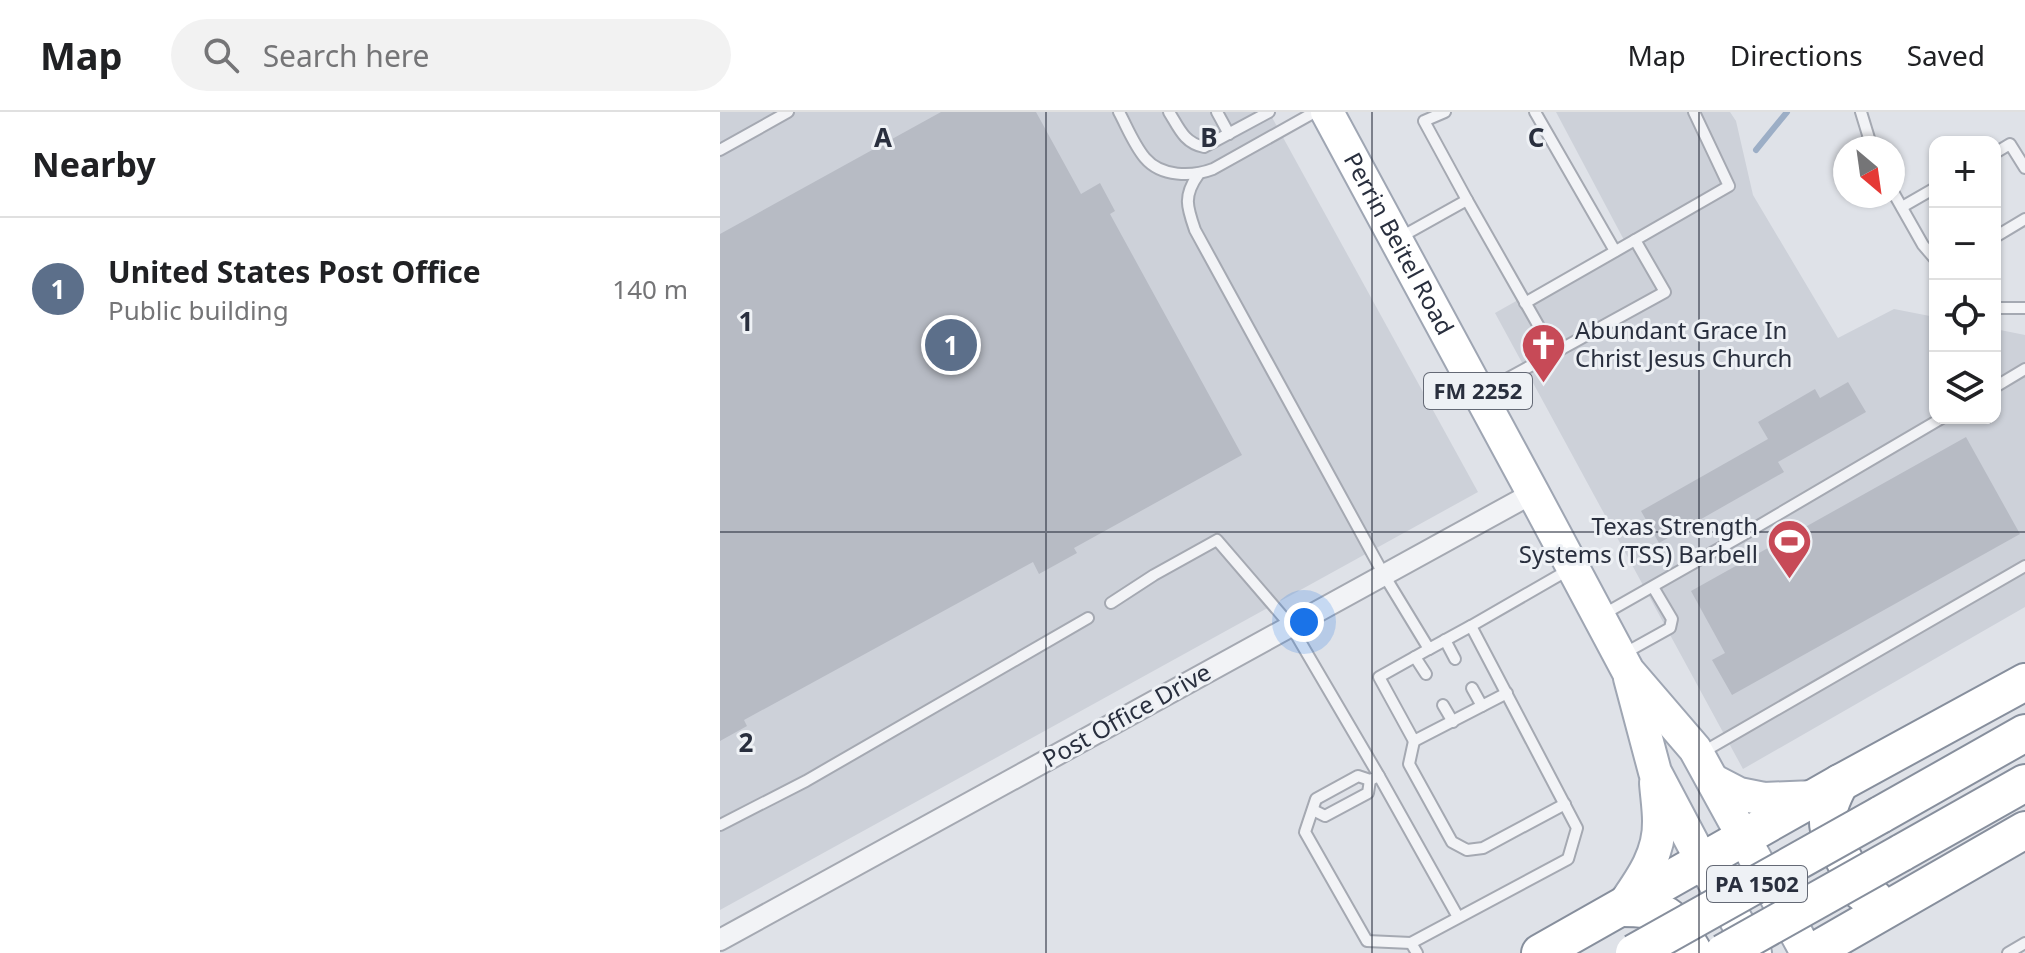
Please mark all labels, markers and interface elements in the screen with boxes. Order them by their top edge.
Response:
search box [171,19,731,91]
text: Map [40,29,123,81]
icon: search [199,33,243,77]
text: Search here [263,35,430,76]
text: Map [1627,36,1686,74]
text: Directions [1730,36,1863,74]
text: Saved [1907,36,1985,74]
text: A [874,119,892,155]
text: B [1200,119,1218,155]
text: C [1528,119,1544,155]
north arrow [1833,136,1905,208]
map controls [1929,136,2001,424]
button: + [1929,136,2001,208]
text: Nearby [32,141,156,187]
street label: Perrin Beitel Road [1337,146,1462,340]
button: − [1929,208,2001,280]
text: United States Post Office [108,251,481,292]
text: 1 [51,271,65,307]
text: 140 m [612,271,688,307]
button: locate [1929,280,2001,352]
text: Public building [108,292,289,328]
text: 1 [739,303,753,339]
place label: Abundant Grace In Christ Jesus Church [1575,313,1792,374]
pin: 1 [925,315,977,375]
church icon: Abundant Grace In Christ Jesus Church [1520,321,1568,384]
button: layers [1929,352,2001,424]
road number: FM 2252 [1424,373,1532,409]
place label: Texas Strength Systems (TSS) Barbell [1519,509,1758,570]
sports icon: Texas Strength Systems (TSS) Barbell [1765,517,1813,580]
your location [1284,602,1324,642]
street label: Post Office Drive [1036,655,1216,775]
text: 2 [739,724,754,760]
road number: PA 1502 [1707,866,1807,902]

